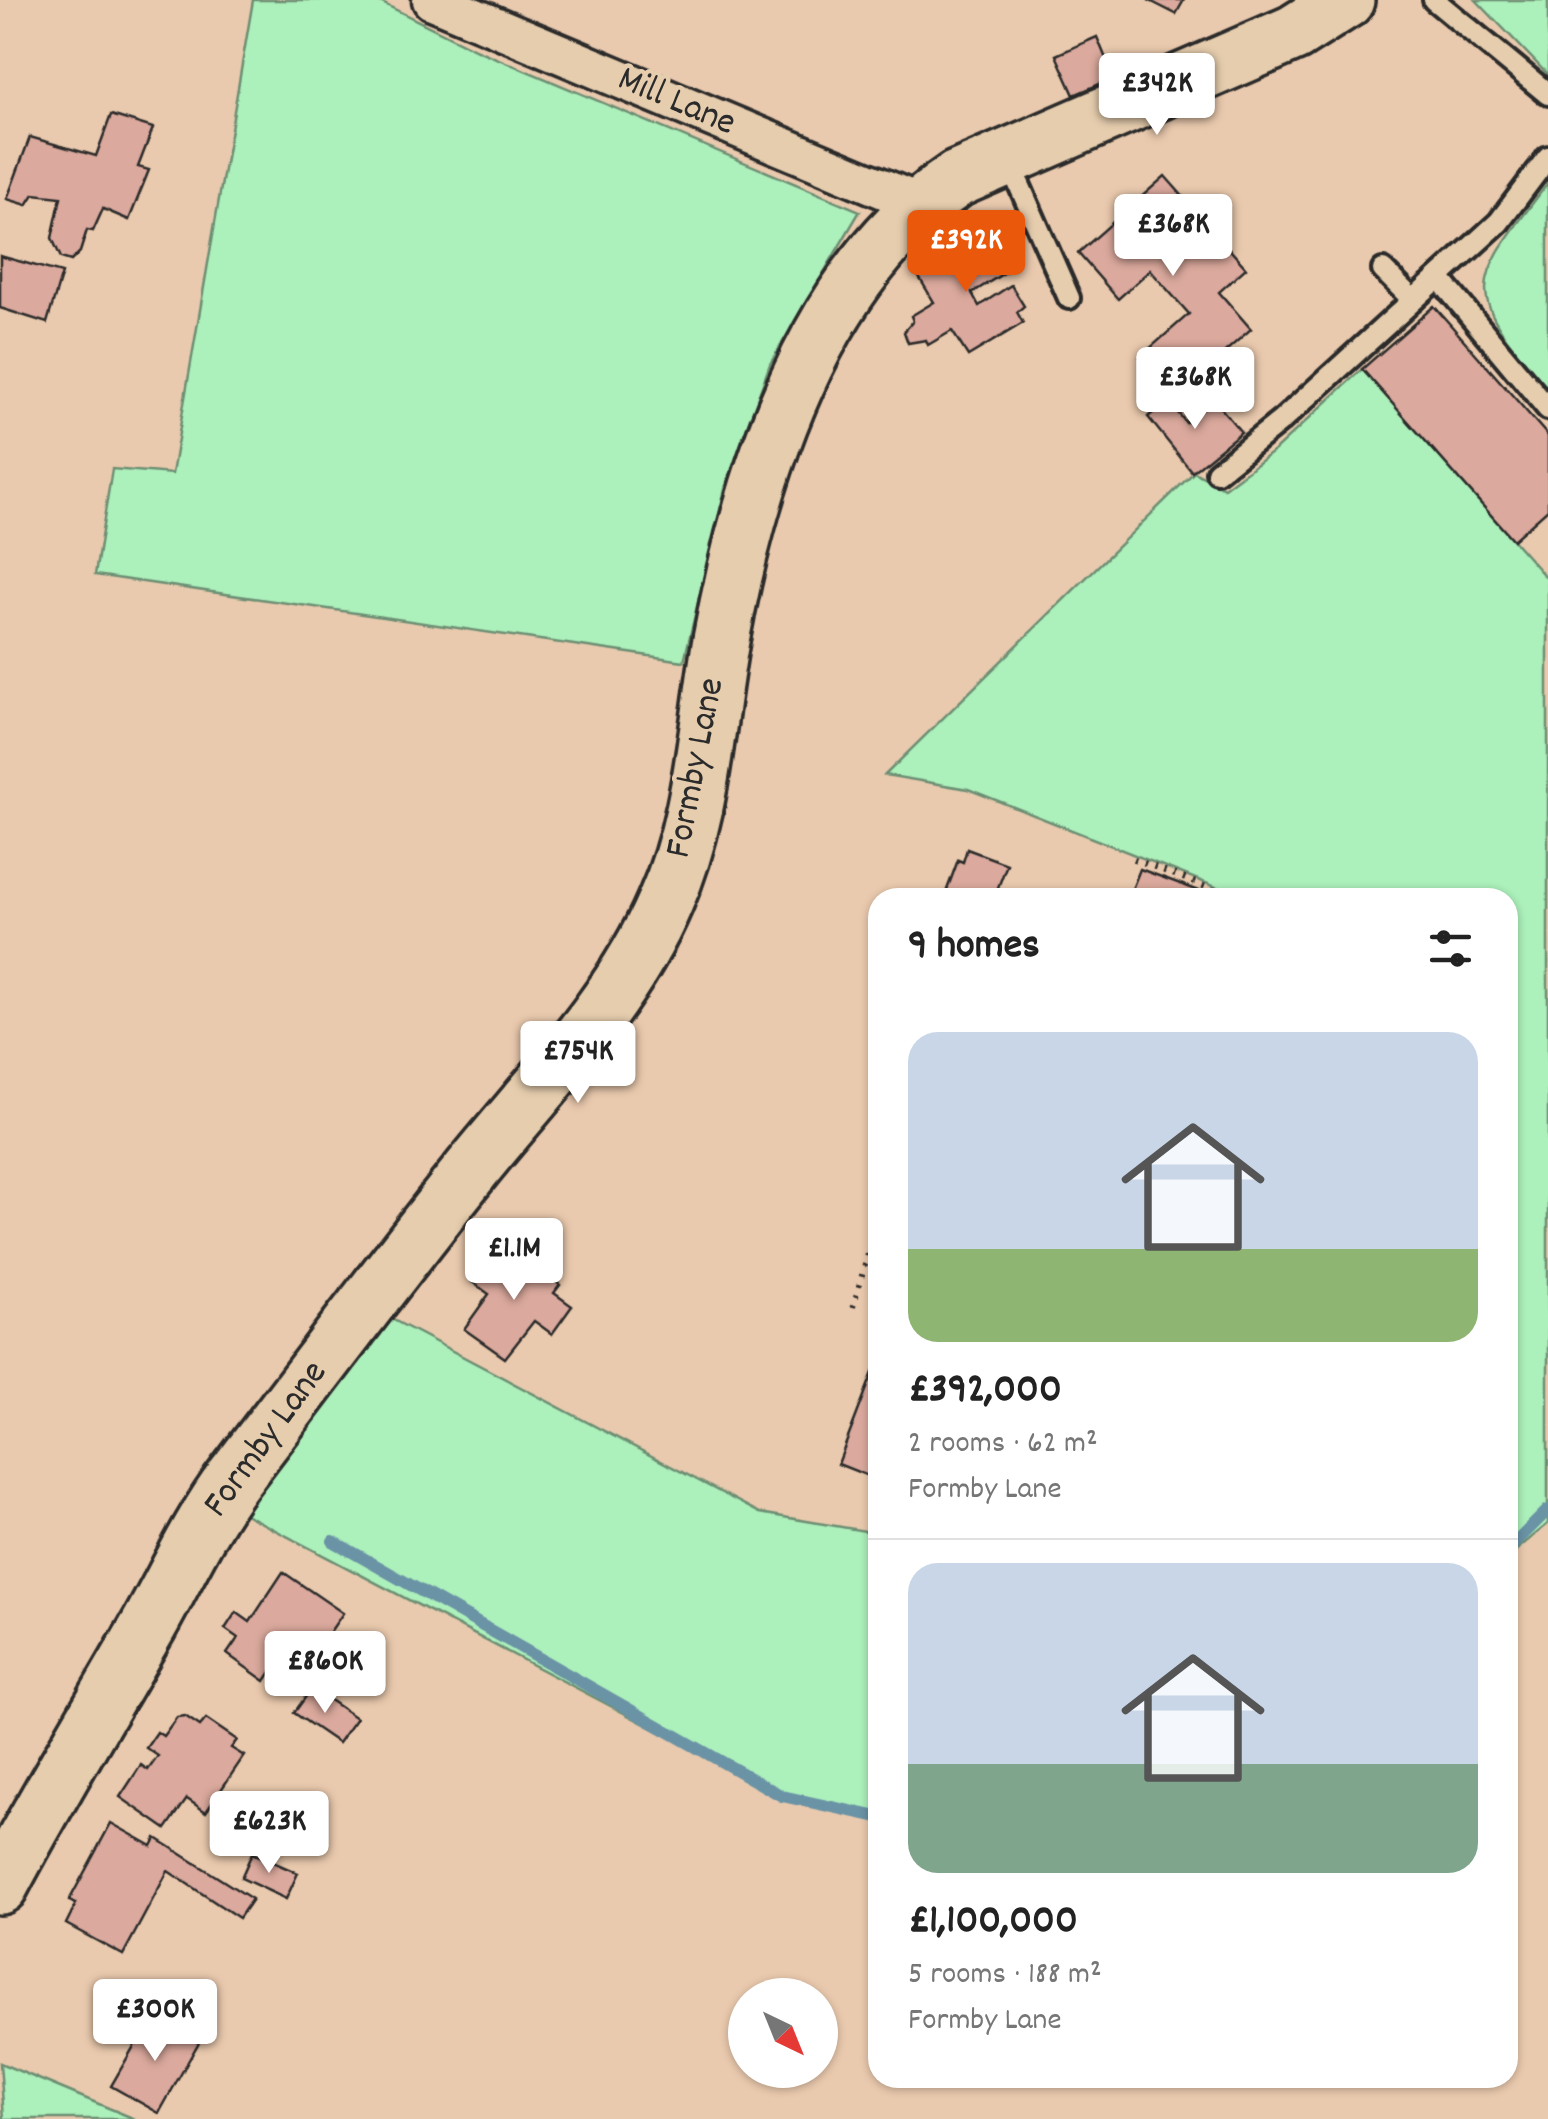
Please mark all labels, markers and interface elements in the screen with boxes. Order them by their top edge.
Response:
pin: £342K [1087,53,1227,138]
street label: Mill Lane [608,54,744,152]
text: £342K [1121,62,1193,108]
pin: £368K [1103,194,1243,279]
text: £368K [1136,203,1210,249]
pin: £392K [896,210,1036,295]
text: £392K [929,219,1003,265]
pin: £368K [1125,347,1265,432]
text: £368K [1158,356,1232,402]
street label: Formby Lane [653,673,741,863]
text: 9 homes [908,918,1040,978]
icon: filters [1423,921,1478,976]
pin: £754K [508,1021,648,1106]
text: £754K [542,1030,614,1076]
icon: home [1103,1097,1283,1277]
pin: £1.1M [444,1218,584,1303]
text: £1.1M [487,1227,541,1273]
street label: Formby Lane [191,1350,343,1530]
text: £392,000 [908,1362,1062,1422]
text: 2 rooms · 62 m² [908,1422,1098,1468]
text: Formby Lane [908,1468,1061,1514]
icon: home [1103,1628,1283,1808]
pin: £860K [255,1631,395,1716]
text: £860K [287,1640,363,1686]
pin: £623K [199,1791,339,1876]
text: £623K [232,1800,306,1846]
text: £1,100,000 [908,1893,1078,1953]
text: 5 rooms · 188 m² [908,1953,1102,1999]
north arrow [728,1978,838,2088]
map controls [728,1978,838,2088]
pin: £300K [85,1979,225,2064]
text: £300K [115,1988,195,2034]
text: Formby Lane [908,1999,1061,2045]

